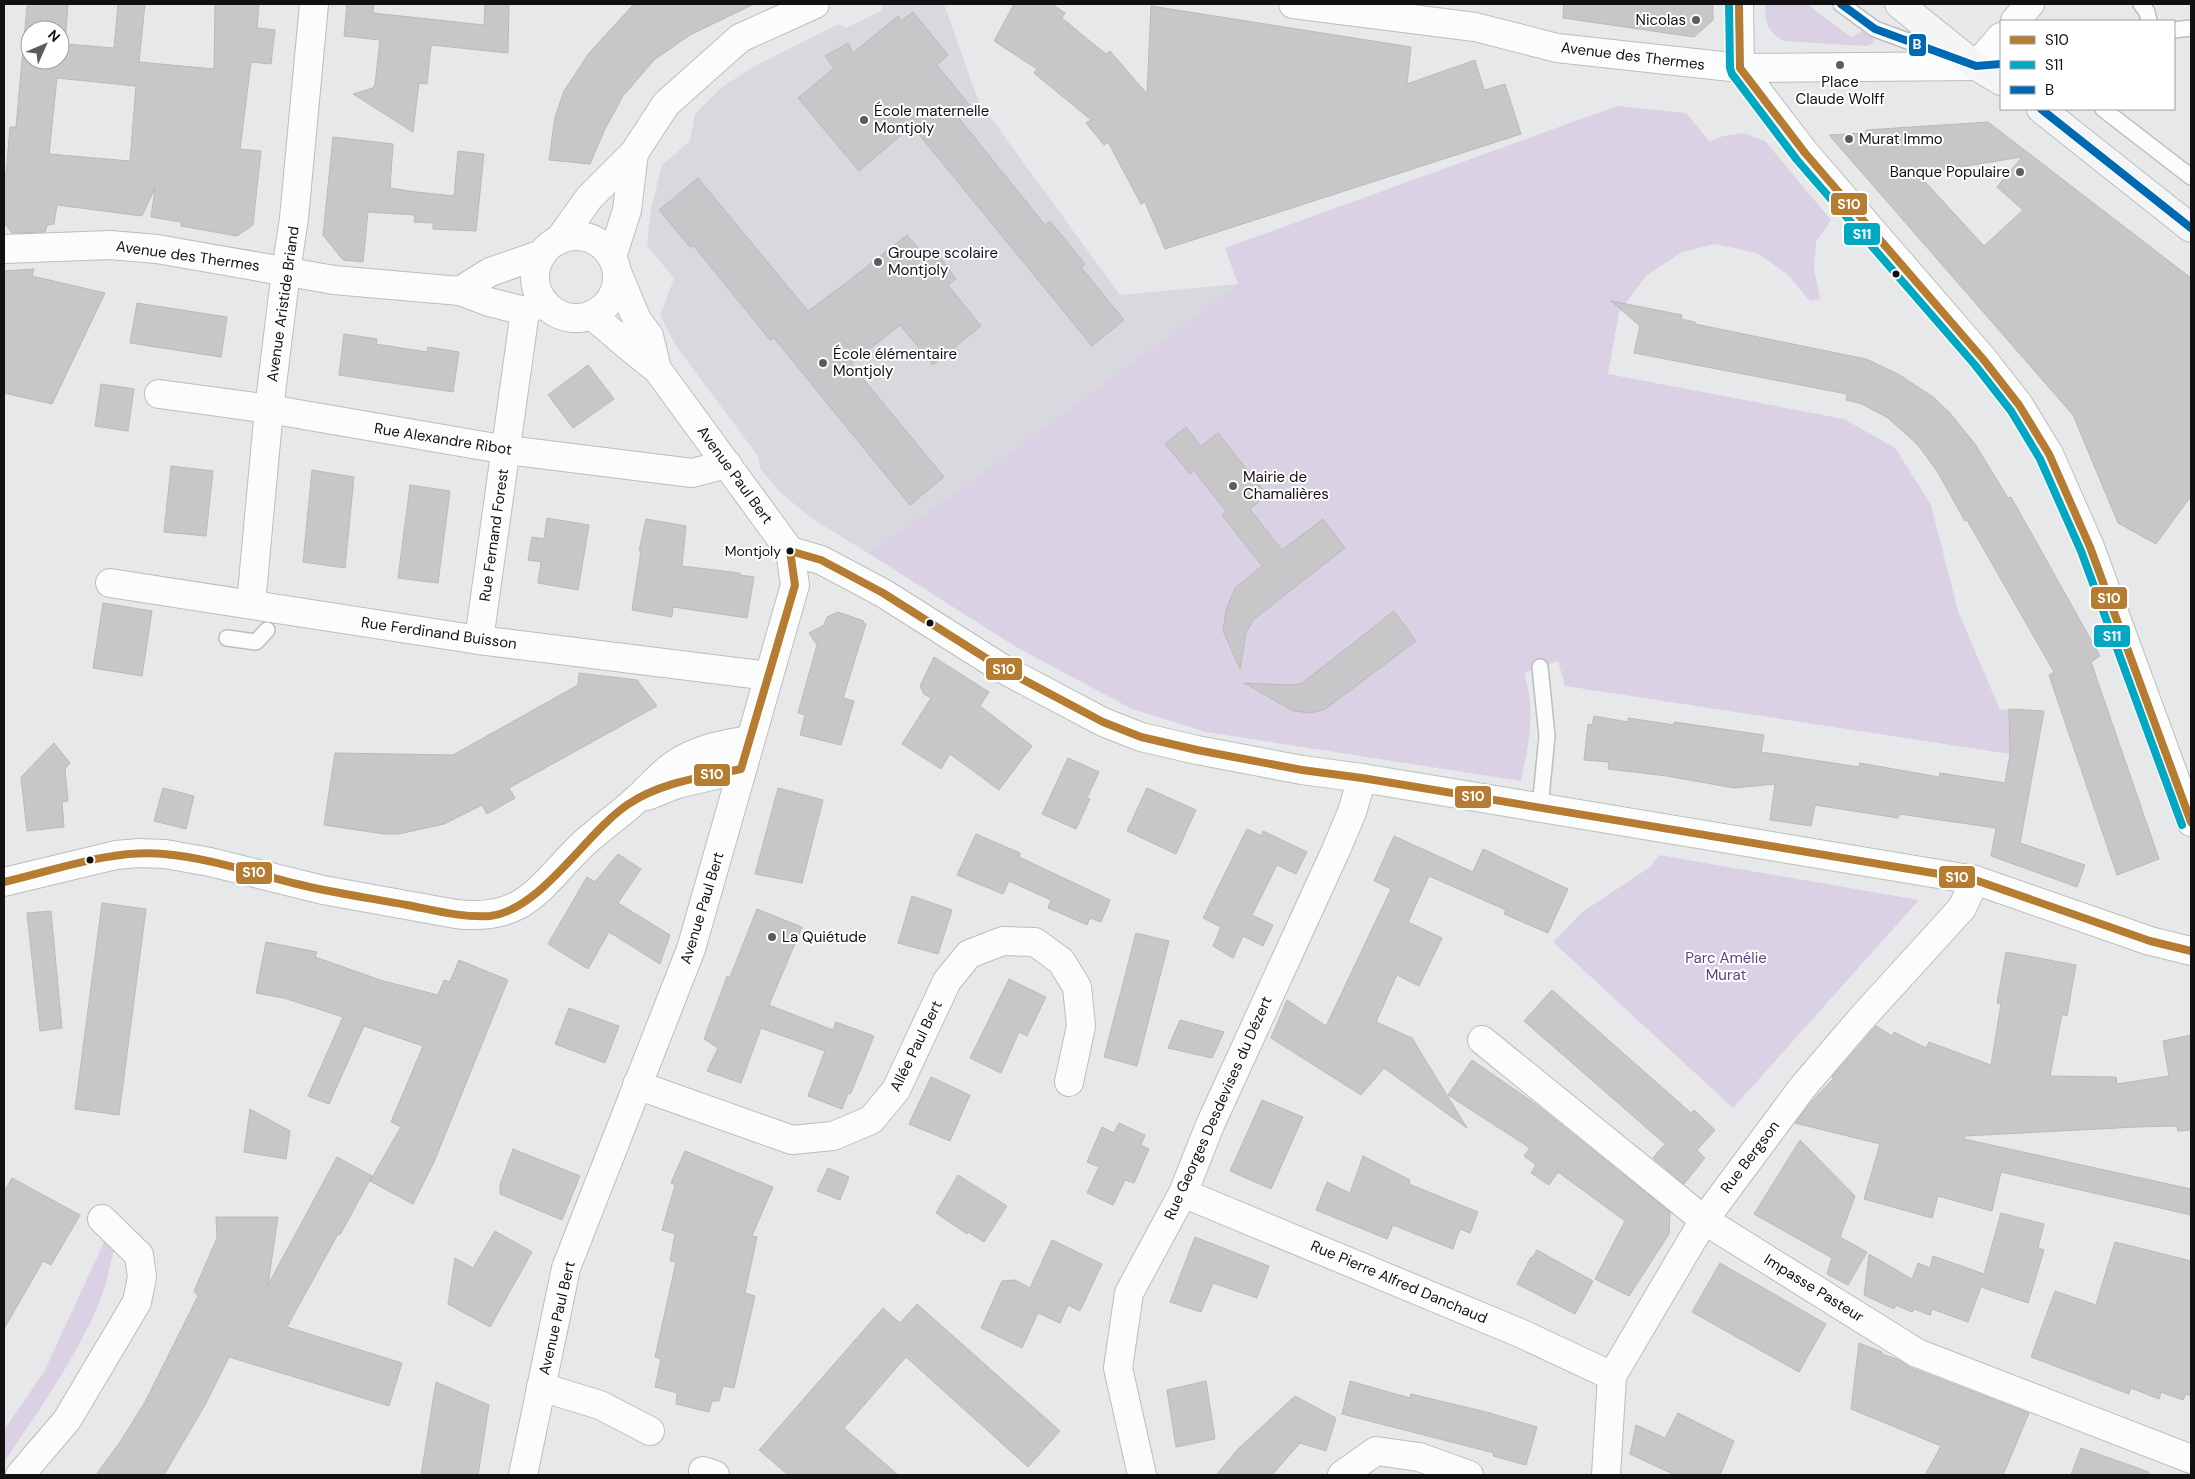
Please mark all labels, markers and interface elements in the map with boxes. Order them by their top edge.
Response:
place label: Nicolas [1636,10,1686,30]
marker: Nicolas [1690,14,1702,26]
north arrow [20,20,70,70]
legend [2000,20,2175,110]
text: N [44,26,64,46]
text: S10 [2045,30,2069,50]
line badge: B [1908,33,1927,57]
text: B [1913,35,1922,53]
street label: Avenue des Thermes [1560,37,1706,75]
text: S11 [2045,55,2063,75]
marker: Place Claude Wolff [1834,59,1846,71]
place label: Place Claude Wolff [1796,72,1884,109]
text: B [2045,80,2054,100]
place label: École maternelle Montjoly [874,101,989,138]
marker: École maternelle Montjoly [858,114,870,126]
place label: Murat Immo [1859,129,1943,149]
marker: Murat Immo [1843,133,1855,145]
place label: Banque Populaire [1890,162,2010,182]
marker: Banque Populaire [2014,166,2026,178]
line badge: S10 [1830,192,1868,216]
text: S10 [1837,195,1861,213]
line badge: S11 [1843,222,1881,246]
street label: Avenue Aristide Briand [262,225,304,383]
text: S11 [1853,225,1871,243]
street label: Avenue des Thermes [115,236,261,276]
place label: Groupe scolaire Montjoly [888,243,998,280]
marker: Groupe scolaire Montjoly [872,256,884,268]
unlabelled marker [1891,269,1901,279]
place label: École élémentaire Montjoly [833,344,957,381]
marker: École élémentaire Montjoly [817,357,829,369]
street label: Rue Alexandre Ribot [373,418,513,460]
street label: Avenue Paul Bert [693,422,777,528]
street label: Rue Fernand Forest [475,467,513,603]
place label: Mairie de Chamalières [1243,467,1329,504]
marker: Mairie de Chamalières [1227,480,1239,492]
place label: Montjoly [725,542,781,560]
marker: Montjoly [785,546,795,556]
line badge: S10 [2090,586,2128,610]
text: S10 [2097,589,2121,607]
street label: Rue Ferdinand Buisson [360,612,518,654]
unlabelled marker [925,618,935,628]
line badge: S11 [2093,624,2131,648]
text: S11 [2103,627,2121,645]
line badge: S10 [985,657,1023,681]
text: S10 [992,660,1016,678]
line badge: S10 [693,763,731,787]
text: S10 [700,765,724,783]
line badge: S10 [1454,785,1492,809]
text: S10 [1461,787,1485,805]
street label: Avenue Paul Bert [675,849,729,967]
unlabelled marker [85,855,95,865]
line badge: S10 [235,861,273,885]
text: S10 [242,863,266,881]
line badge: S10 [1938,865,1976,889]
text: S10 [1945,868,1969,886]
place label: La Quiétude [782,927,867,947]
marker: La Quiétude [766,931,778,943]
park label: Parc Amélie Murat [1685,948,1767,985]
street label: Rue Georges Desdevises du Dézert [1159,993,1277,1223]
street label: Allée Paul Bert [885,997,947,1095]
street label: Rue Bergson [1716,1116,1784,1198]
street label: Rue Pierre Alfred Danchaud [1308,1236,1490,1328]
street label: Impasse Pasteur [1760,1249,1868,1327]
street label: Avenue Paul Bert [534,1259,580,1377]

